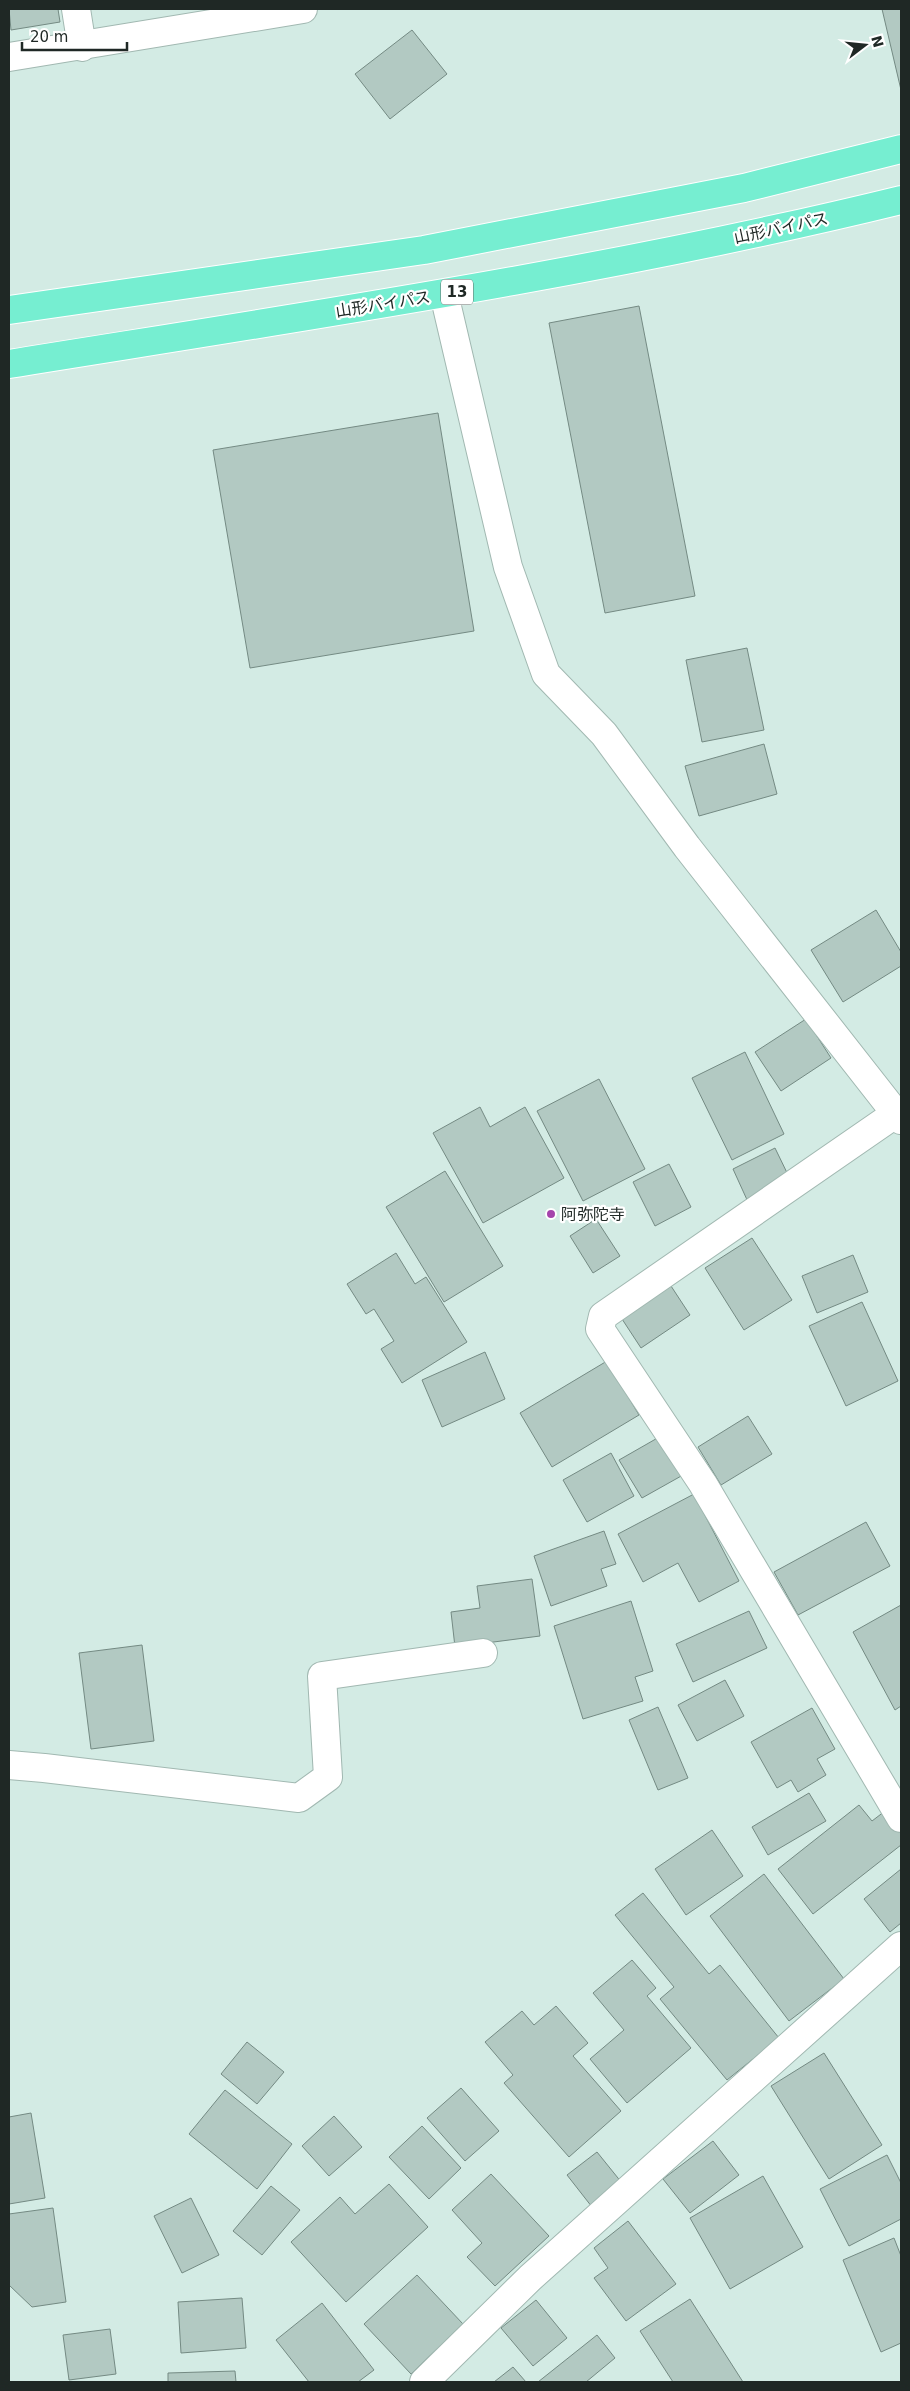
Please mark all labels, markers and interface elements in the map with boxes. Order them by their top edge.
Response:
scale bar [22,20,128,52]
north arrow [840,20,890,70]
text: 20 m [30,28,68,46]
text: N [868,34,887,49]
street label: 山形バイパス [732,209,830,247]
road number: 13 [441,280,473,304]
street label: 山形バイパス [334,287,432,321]
place label: 阿弥陀寺 [561,1205,625,1224]
marker: 阿弥陀寺 [545,1208,557,1220]

